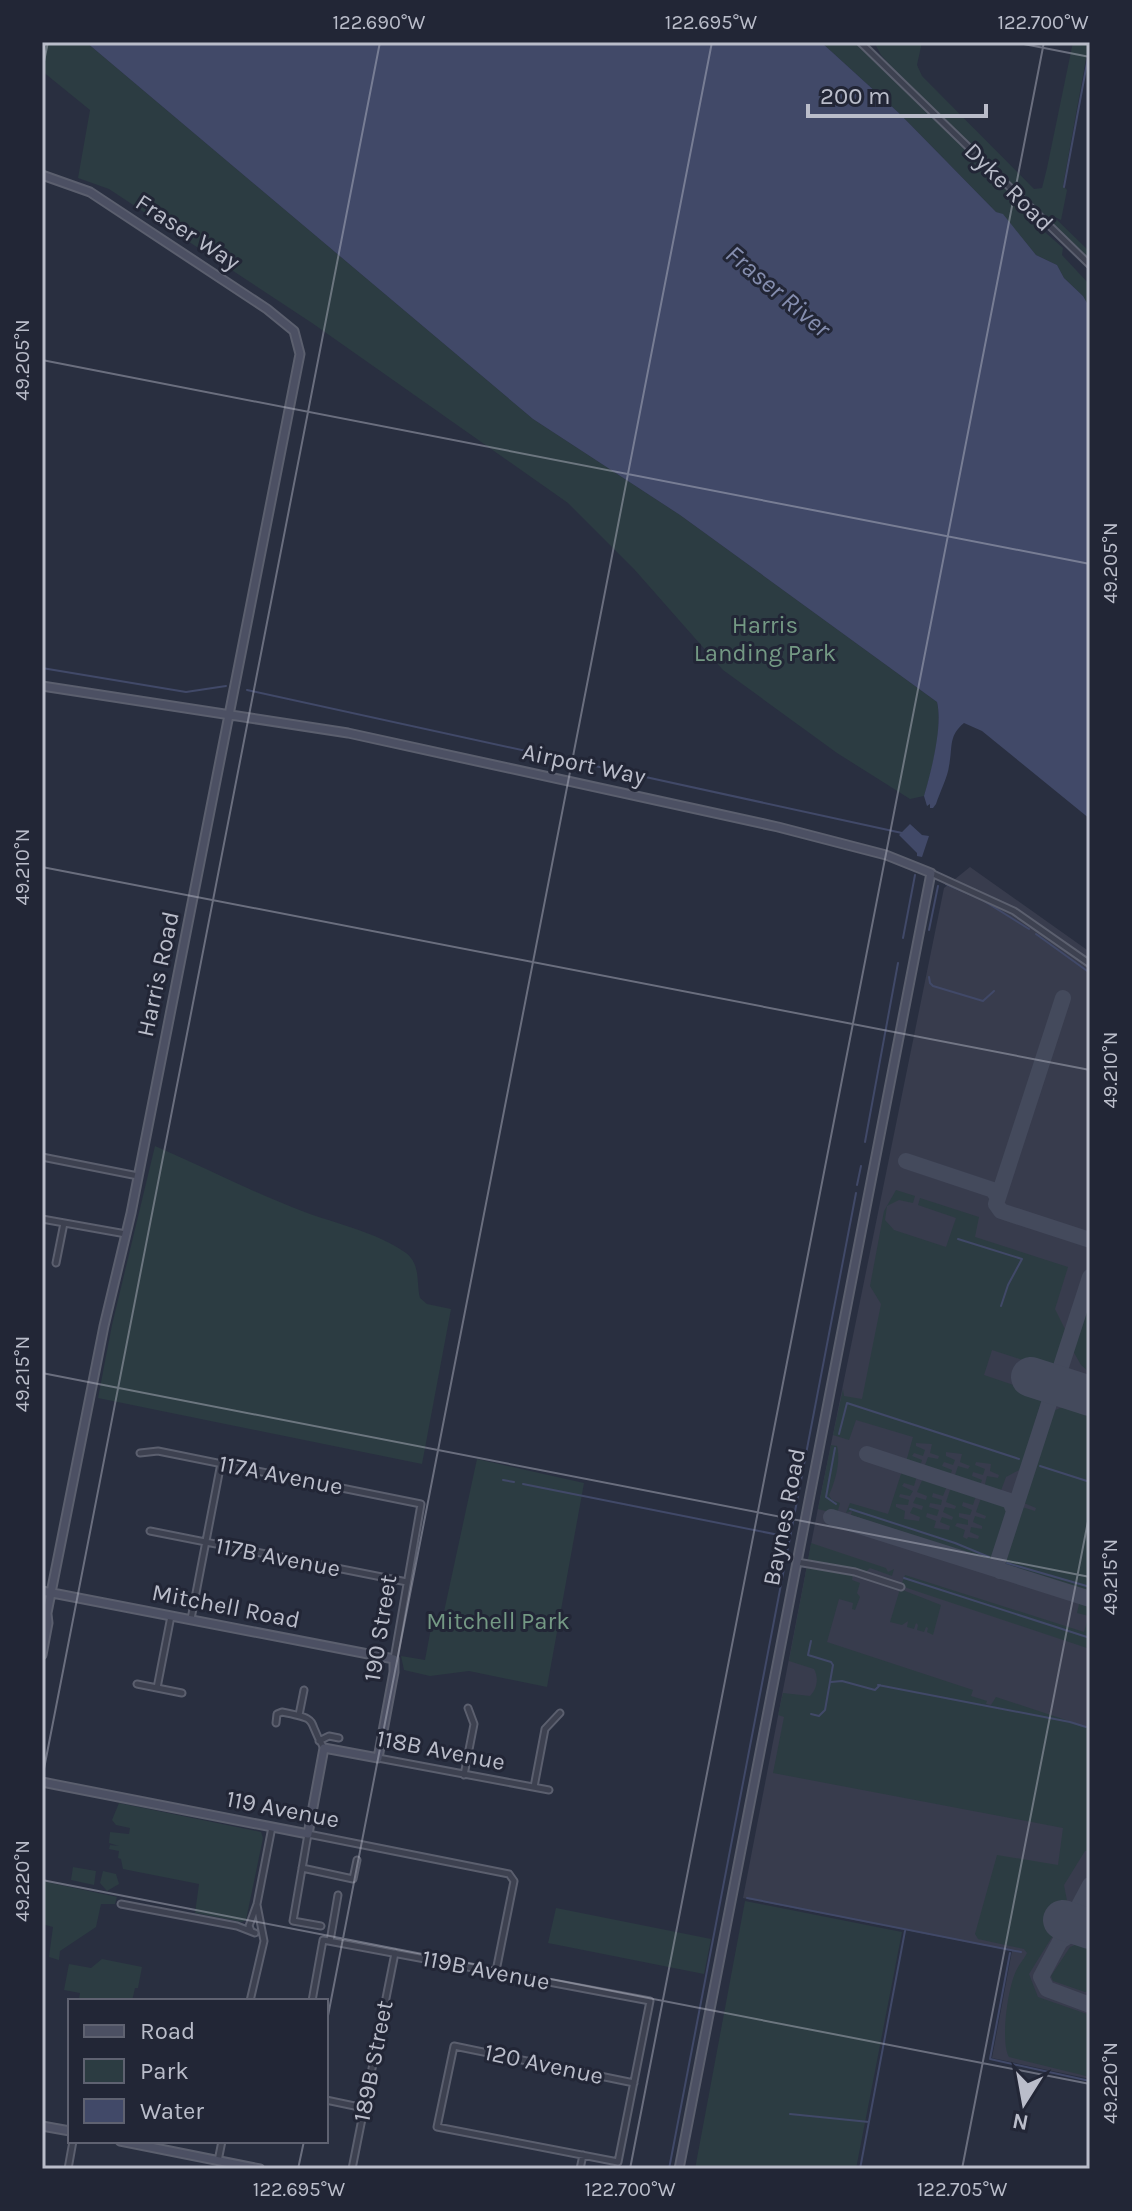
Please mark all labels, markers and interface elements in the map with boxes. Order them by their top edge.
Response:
text: 122.690°W [333,11,426,34]
text: 122.695°W [665,11,757,34]
text: 122.700°W [997,11,1089,34]
scale bar [808,68,986,118]
text: 200 m [820,82,891,110]
street label: Dyke Road [959,137,1059,237]
street label: Fraser Way [131,188,245,276]
water label: Fraser River [719,238,838,344]
text: 49.205°N [11,319,34,401]
text: 49.205°N [1099,522,1122,604]
park label: Harris Landing Park [694,611,836,667]
street label: Airport Way [520,737,648,791]
text: 49.210°N [11,829,34,905]
street label: Harris Road [131,909,185,1039]
text: 49.210°N [1099,1032,1122,1108]
text: 49.215°N [11,1336,34,1412]
street label: Baynes Road [757,1446,811,1588]
street label: 117A Avenue [217,1449,345,1501]
street label: 117B Avenue [213,1531,343,1583]
text: 49.215°N [1099,1539,1122,1615]
street label: 190 Street [358,1573,402,1683]
street label: Mitchell Road [150,1578,302,1634]
park label: Mitchell Park [426,1607,570,1635]
street label: 118B Avenue [374,1724,508,1776]
street label: 119 Avenue [224,1784,342,1834]
text: 49.220°N [11,1840,34,1922]
street label: 119B Avenue [420,1944,552,1996]
street label: 189B Street [348,1998,398,2124]
legend [68,1999,328,2143]
text: Road [140,2017,195,2045]
street label: 120 Avenue [482,2038,606,2090]
text: 49.220°N [1099,2042,1122,2124]
text: Park [140,2057,189,2085]
north arrow [984,2063,1064,2143]
text: Water [140,2097,204,2125]
text: N [1010,2107,1031,2136]
text: 122.695°W [253,2178,345,2201]
text: 122.700°W [584,2178,676,2201]
text: 122.705°W [917,2178,1007,2201]

